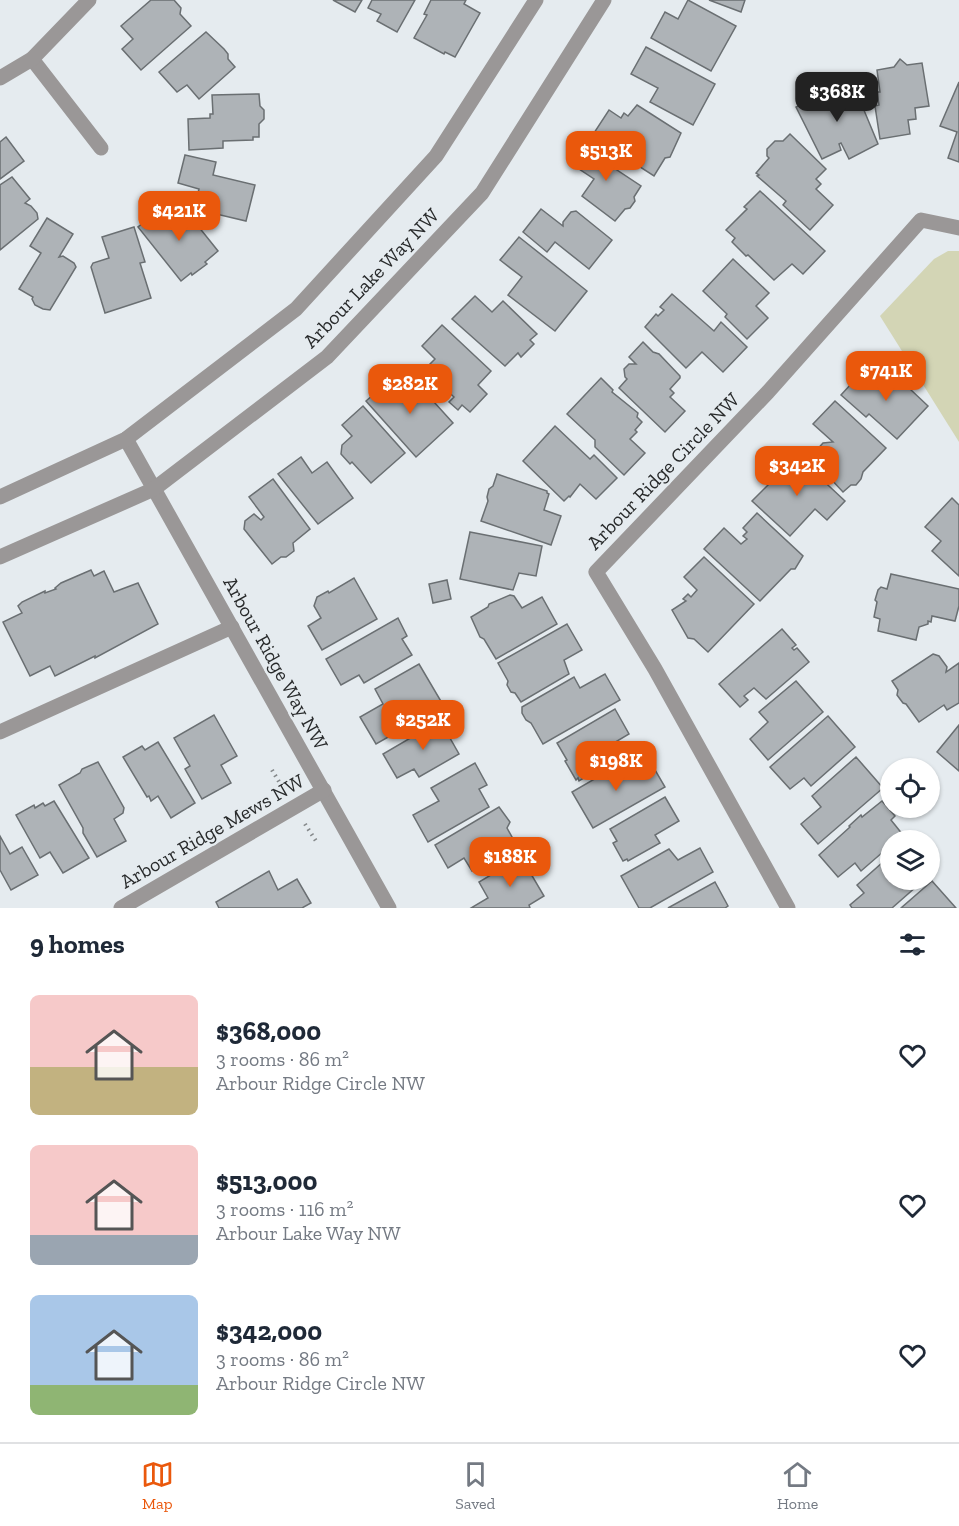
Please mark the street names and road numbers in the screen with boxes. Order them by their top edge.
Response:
street label: Arbour Lake Way NW [298,203,444,353]
street label: Arbour Ridge Circle NW [582,387,744,554]
street label: Arbour Ridge Way NW [218,572,334,754]
street label: Arbour Ridge Mews NW [116,768,308,893]

